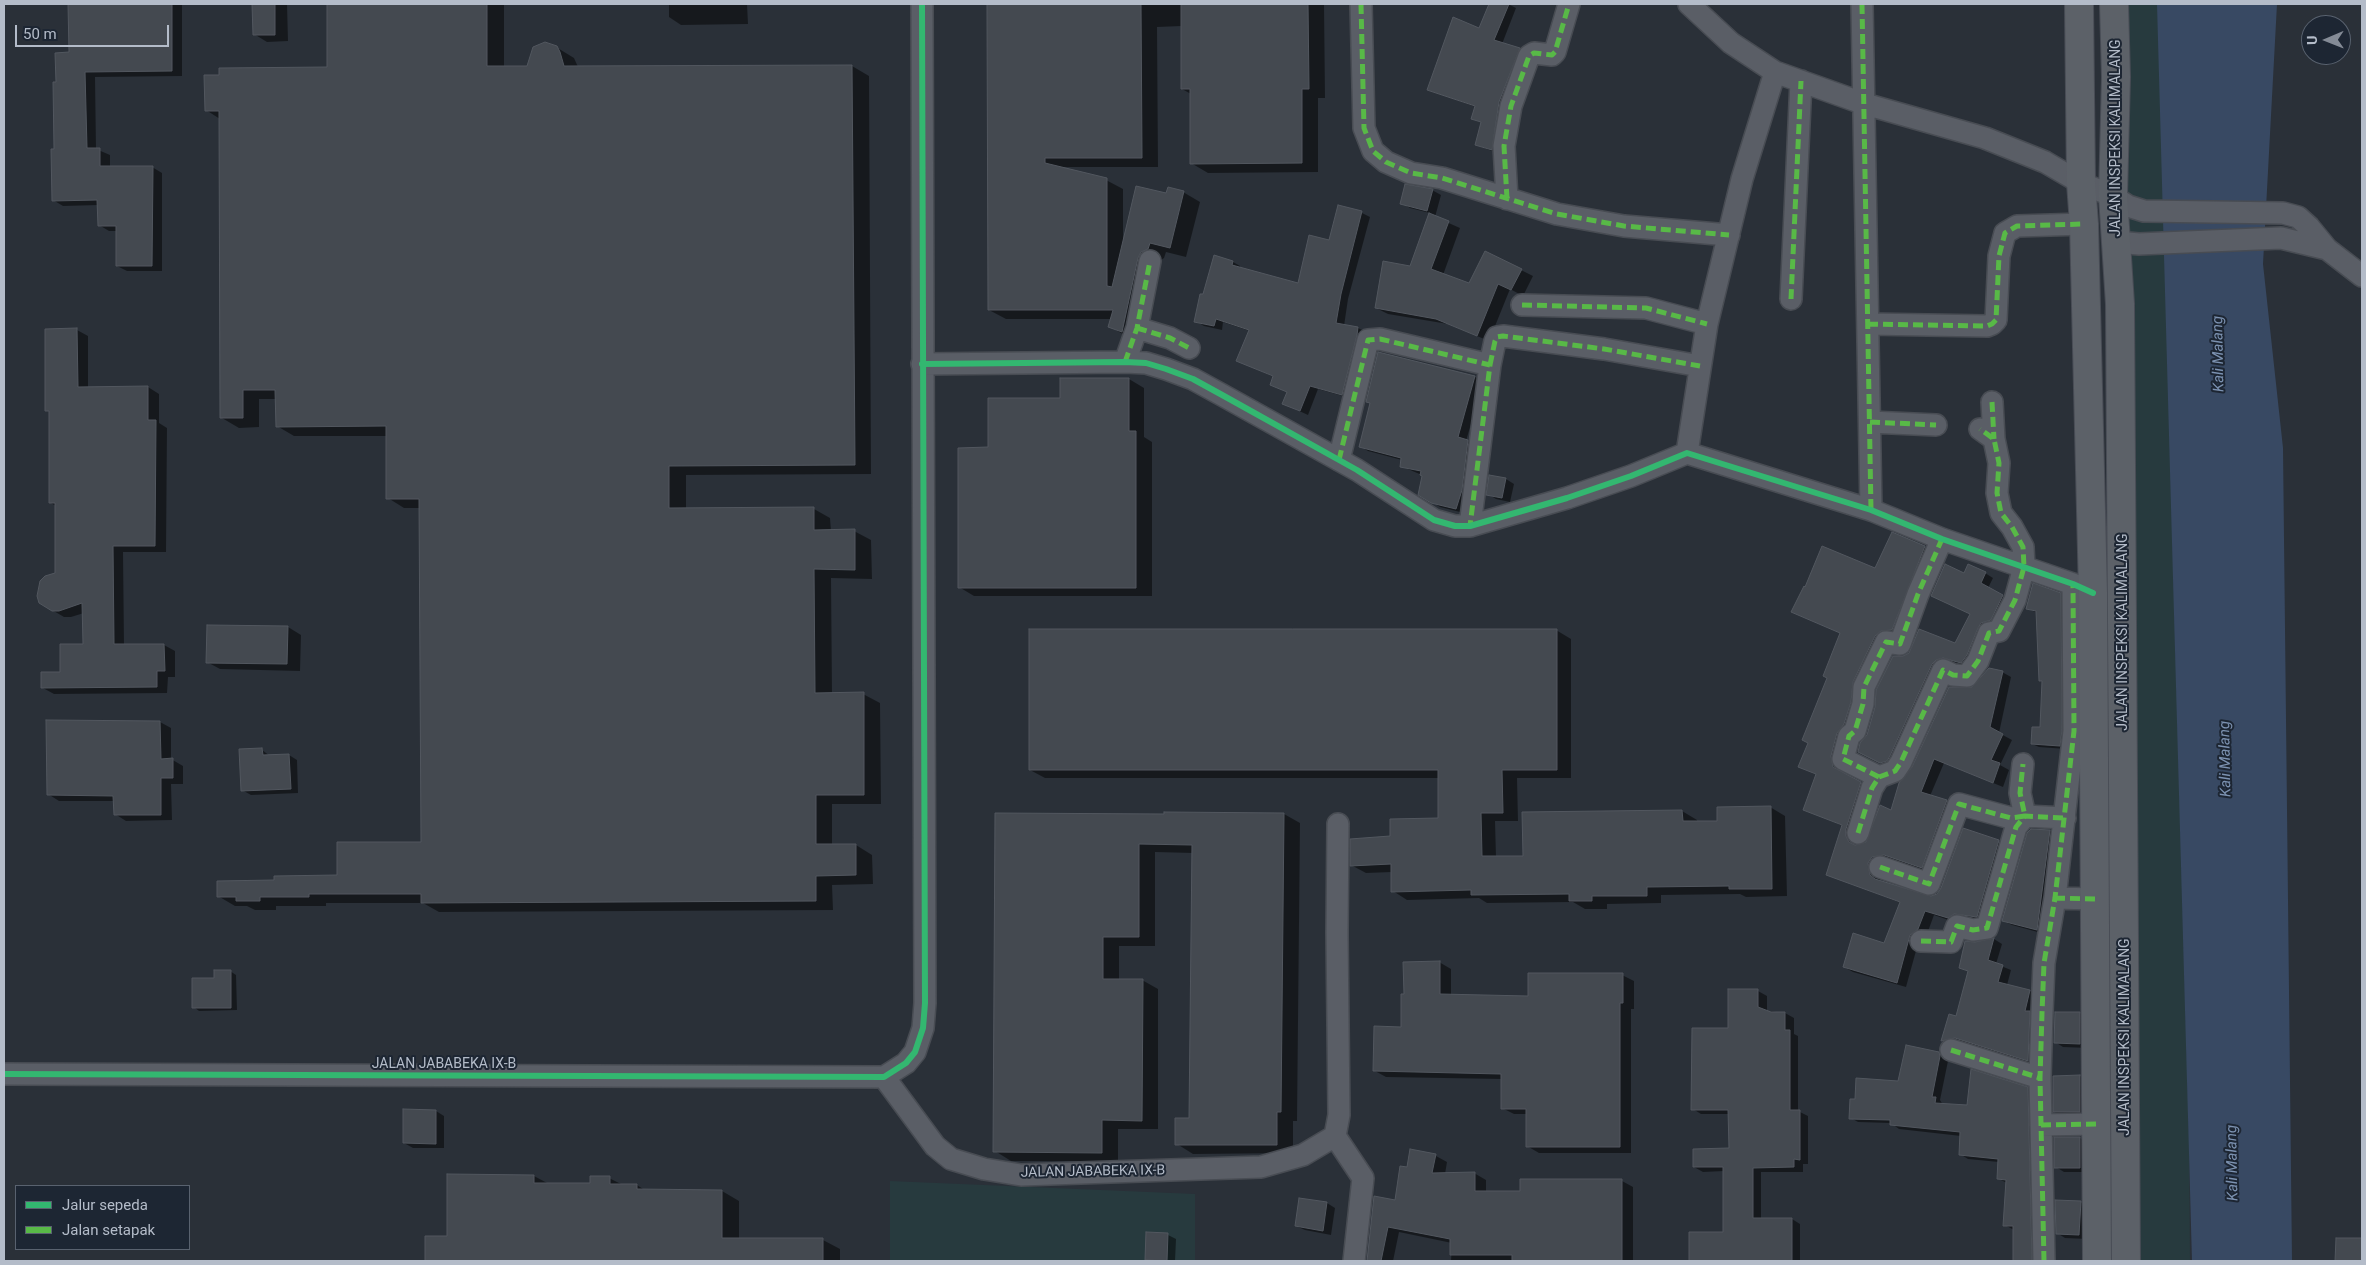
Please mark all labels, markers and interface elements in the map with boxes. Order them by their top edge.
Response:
scale bar [18,15,171,47]
north arrow [2301,15,2351,65]
text: 50 m [23,25,57,43]
text: U [2304,35,2320,45]
street label: JALAN INSPEKSI KALIMALANG [2108,39,2124,237]
water label: Kali Malang [2209,316,2229,392]
street label: JALAN INSPEKSI KALIMALANG [2115,533,2131,731]
water label: Kali Malang [2216,721,2236,797]
street label: JALAN INSPEKSI KALIMALANG [2117,938,2133,1136]
street label: JALAN JABABEKA IX-B [372,1056,516,1072]
water label: Kali Malang [2223,1125,2243,1201]
street label: JALAN JABABEKA IX-B [1021,1162,1165,1182]
legend [15,1185,190,1250]
text: Jalur sepeda [62,1196,148,1214]
text: Jalan setapak [62,1221,155,1239]

